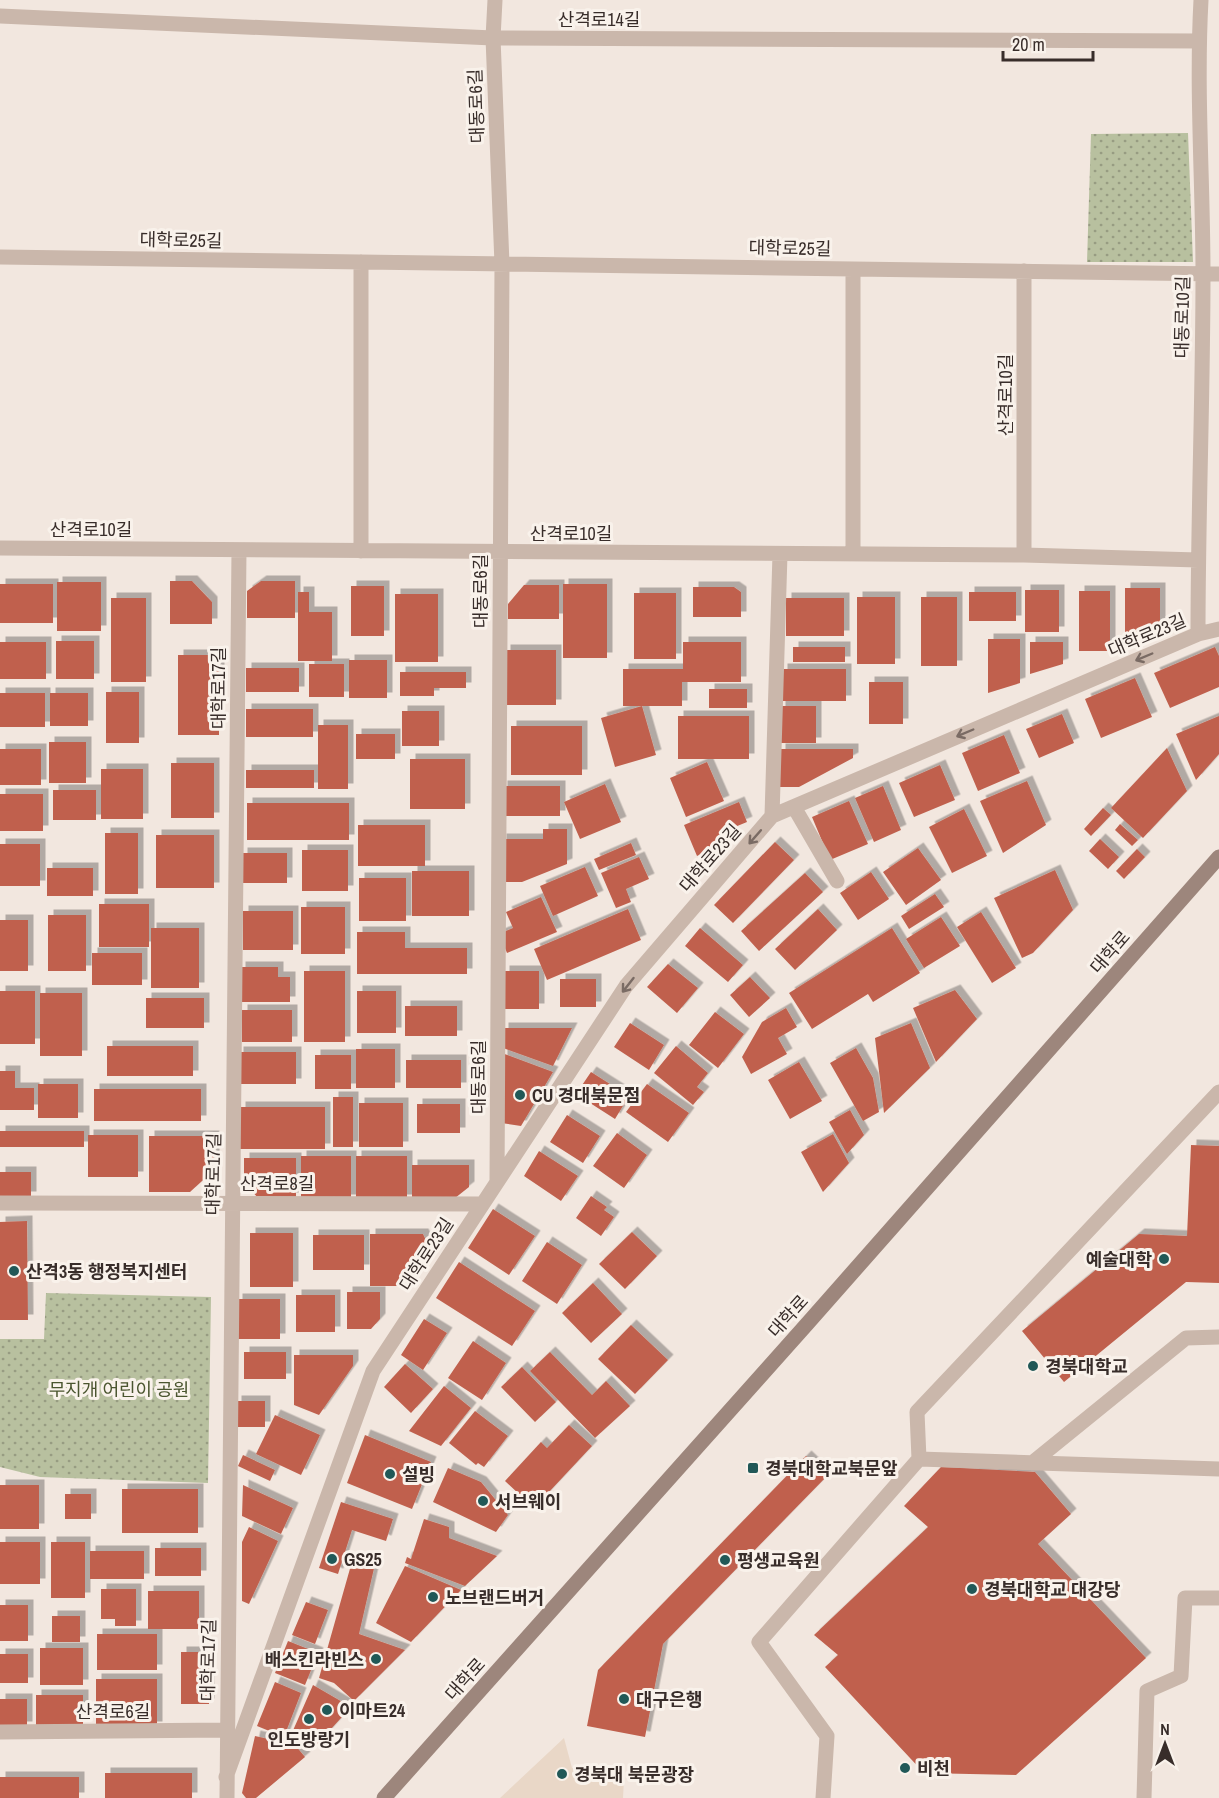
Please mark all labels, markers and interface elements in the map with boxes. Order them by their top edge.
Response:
street label: 산격로14길 [558,7,640,32]
scale bar [1003,24,1093,62]
text: 20 m [1012,32,1045,57]
street label: 대동로6길 [462,68,490,144]
street label: 대학로25길 [139,227,223,253]
street label: 대학로25길 [748,235,832,261]
street label: 대동로10길 [1169,275,1195,359]
street label: 산격로10길 [993,354,1018,436]
street label: 산격로10길 [50,517,132,542]
street label: 산격로10길 [530,521,612,546]
street label: 대동로6길 [468,554,493,628]
street label: 대학로23길 [1104,607,1190,663]
street label: 대학로17길 [206,647,231,729]
one-way arrow [1136,652,1154,663]
one-way arrow [956,729,974,740]
street label: 대학로23길 [673,819,747,897]
one-way arrow [748,829,761,845]
street label: 대학로 [1084,925,1136,979]
one-way arrow [622,977,635,993]
street label: 대동로6길 [466,1040,491,1114]
place label: CU 경대북문점 [532,1083,640,1108]
marker: CU 경대북문점 [513,1088,527,1102]
street label: 대학로17길 [200,1132,226,1216]
street label: 산격로8길 [240,1171,314,1196]
street label: 대학로23길 [393,1213,459,1295]
place label: 예술대학 [1086,1247,1152,1272]
marker: 예술대학 [1157,1252,1171,1266]
place label: 산격3동 행정복지센터 [26,1259,187,1284]
marker: 산격3동 행정복지센터 [7,1264,21,1278]
street label: 대학로 [762,1289,814,1343]
place label: 경북대학교 [1045,1354,1128,1379]
marker: 경북대학교 [1026,1359,1040,1373]
park label: 무지개 어린이 공원 [49,1377,189,1402]
place label: 경북대학교북문앞 [765,1456,898,1481]
marker: 경북대학교북문앞 [746,1461,760,1475]
place label: 설빙 [402,1462,435,1487]
marker: 설빙 [383,1467,397,1481]
place label: 서브웨이 [495,1489,561,1514]
marker: 서브웨이 [476,1494,490,1508]
place label: GS25 [344,1547,382,1572]
place label: 평생교육원 [737,1548,820,1573]
marker: GS25 [325,1552,339,1566]
marker: 평생교육원 [718,1553,732,1567]
place label: 경북대학교 대강당 [984,1577,1121,1602]
marker: 경북대학교 대강당 [965,1582,979,1596]
place label: 노브랜드버거 [445,1585,544,1610]
marker: 노브랜드버거 [426,1590,440,1604]
street label: 대학로17길 [195,1618,221,1702]
place label: 배스킨라빈스 [265,1647,364,1672]
marker: 배스킨라빈스 [369,1652,383,1666]
street label: 대학로 [439,1652,491,1706]
place label: 대구은행 [636,1687,702,1712]
marker: 대구은행 [617,1692,631,1706]
place label: 이마트24 [339,1698,406,1723]
street label: 산격로6길 [76,1699,150,1724]
marker: 이마트24 [320,1703,334,1717]
marker: 인도방랑기 [302,1712,316,1726]
north arrow [1135,1714,1195,1774]
text: N [1160,1718,1170,1740]
place label: 인도방랑기 [268,1727,350,1752]
place label: 비천 [917,1756,950,1781]
marker: 비천 [898,1761,912,1775]
place label: 경북대 북문광장 [574,1762,694,1787]
marker: 경북대 북문광장 [555,1767,569,1781]

